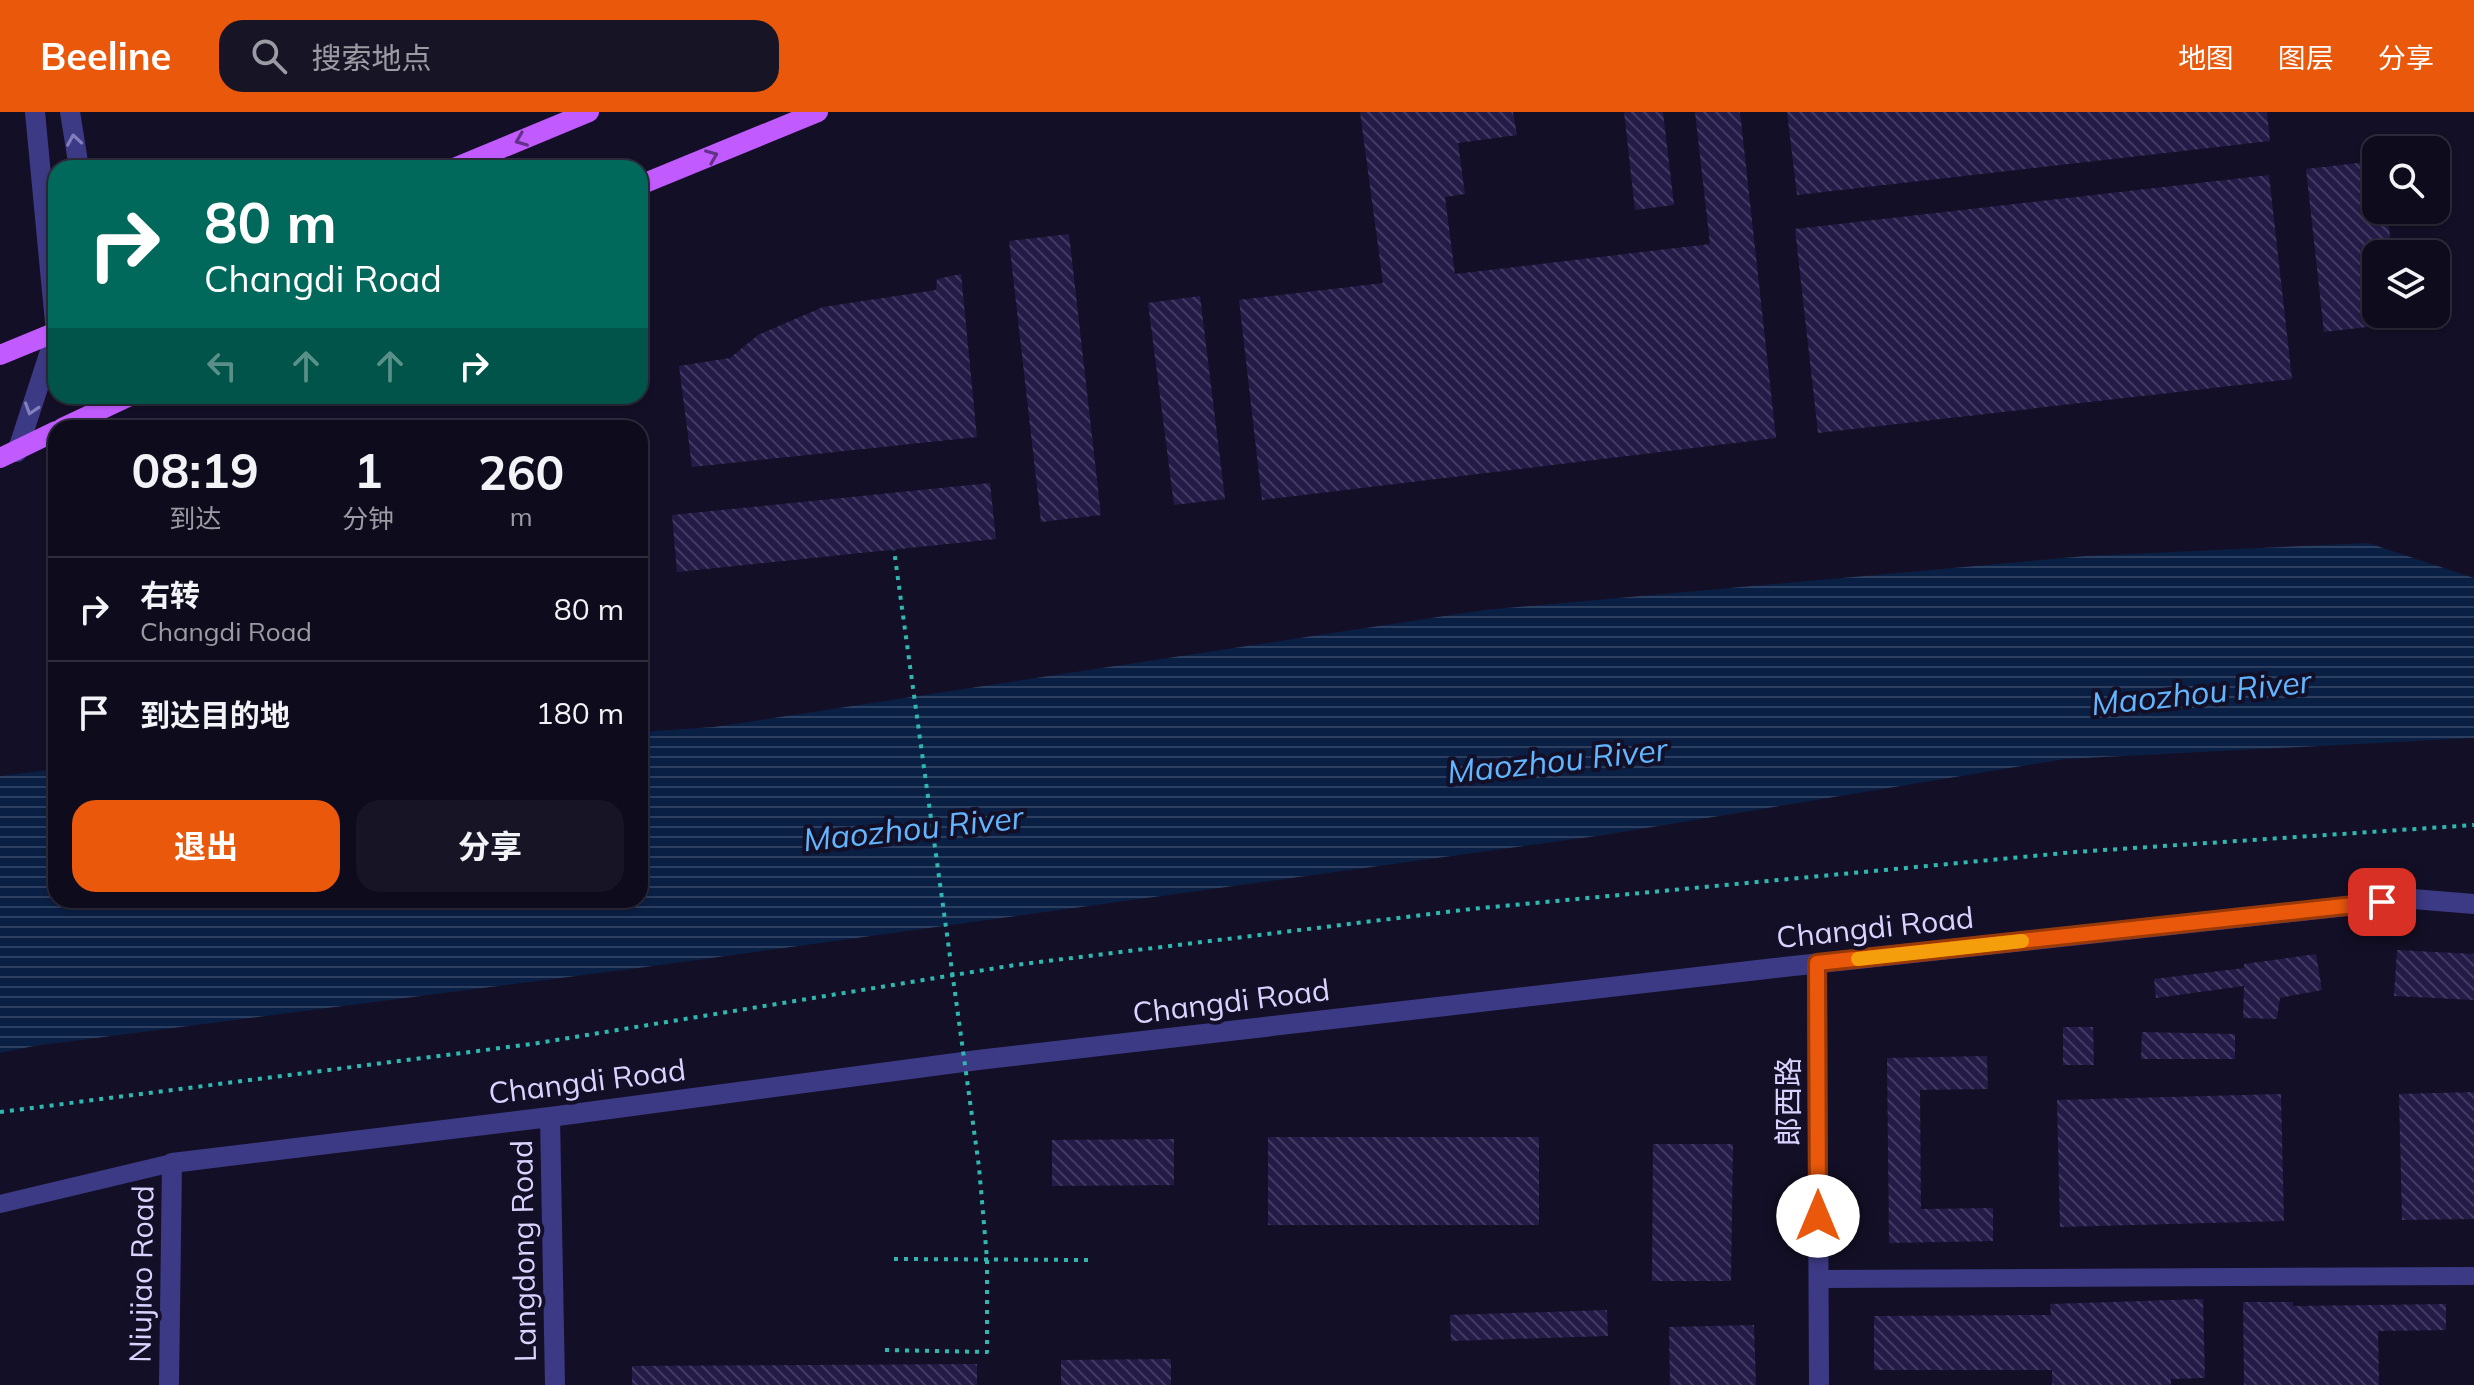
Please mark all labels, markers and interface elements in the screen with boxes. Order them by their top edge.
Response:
search box [219,20,779,92]
text: Beeline [40,32,171,80]
icon: search [247,34,291,78]
text: 搜索地点 [311,39,431,77]
text: 地图 [2178,40,2234,75]
text: 图层 [2278,40,2334,75]
text: 分享 [2378,40,2434,75]
one-way arrow [515,130,529,147]
one-way arrow [66,133,83,147]
map controls [2362,136,2450,328]
button: search [2362,136,2450,224]
one-way arrow [704,149,718,165]
text: 80 m [204,187,337,257]
icon: right [72,192,176,296]
button: layers [2362,240,2450,328]
text: Changdi Road [204,256,442,301]
icon: left [200,344,244,388]
icon: ahead [284,344,328,388]
icon: ahead [368,344,412,388]
icon: right [452,344,496,388]
one-way arrow [24,401,40,415]
text: 08:19 [132,440,259,500]
text: 1 [354,440,383,500]
text: 260 [478,442,564,502]
text: m [510,500,533,533]
text: 到达 [169,502,221,535]
text: 分钟 [342,502,394,535]
text: 右转 [140,576,200,614]
icon: right [72,587,116,631]
text: 80 m [554,590,624,628]
text: Changdi Road [140,615,312,648]
water label: Maozhou River [2089,660,2314,723]
icon: arrive [72,691,116,735]
text: 180 m [536,694,624,732]
text: 到达目的地 [140,696,290,734]
water label: Maozhou River [1445,728,1670,791]
water label: Maozhou River [801,796,1026,859]
button: 退出 [72,800,340,892]
button: 分享 [356,800,624,892]
pin [2348,868,2416,936]
icon: arrive [2360,880,2404,924]
street label: Changdi Road [1774,898,1976,956]
street label: Changdi Road [1130,970,1332,1032]
street label: Changdi Road [486,1050,688,1112]
street label: 郎西路 [1769,1057,1807,1147]
street label: Langdong Road [502,1140,544,1362]
position arrow [1776,1174,1860,1258]
street label: Niujiao Road [120,1185,162,1363]

